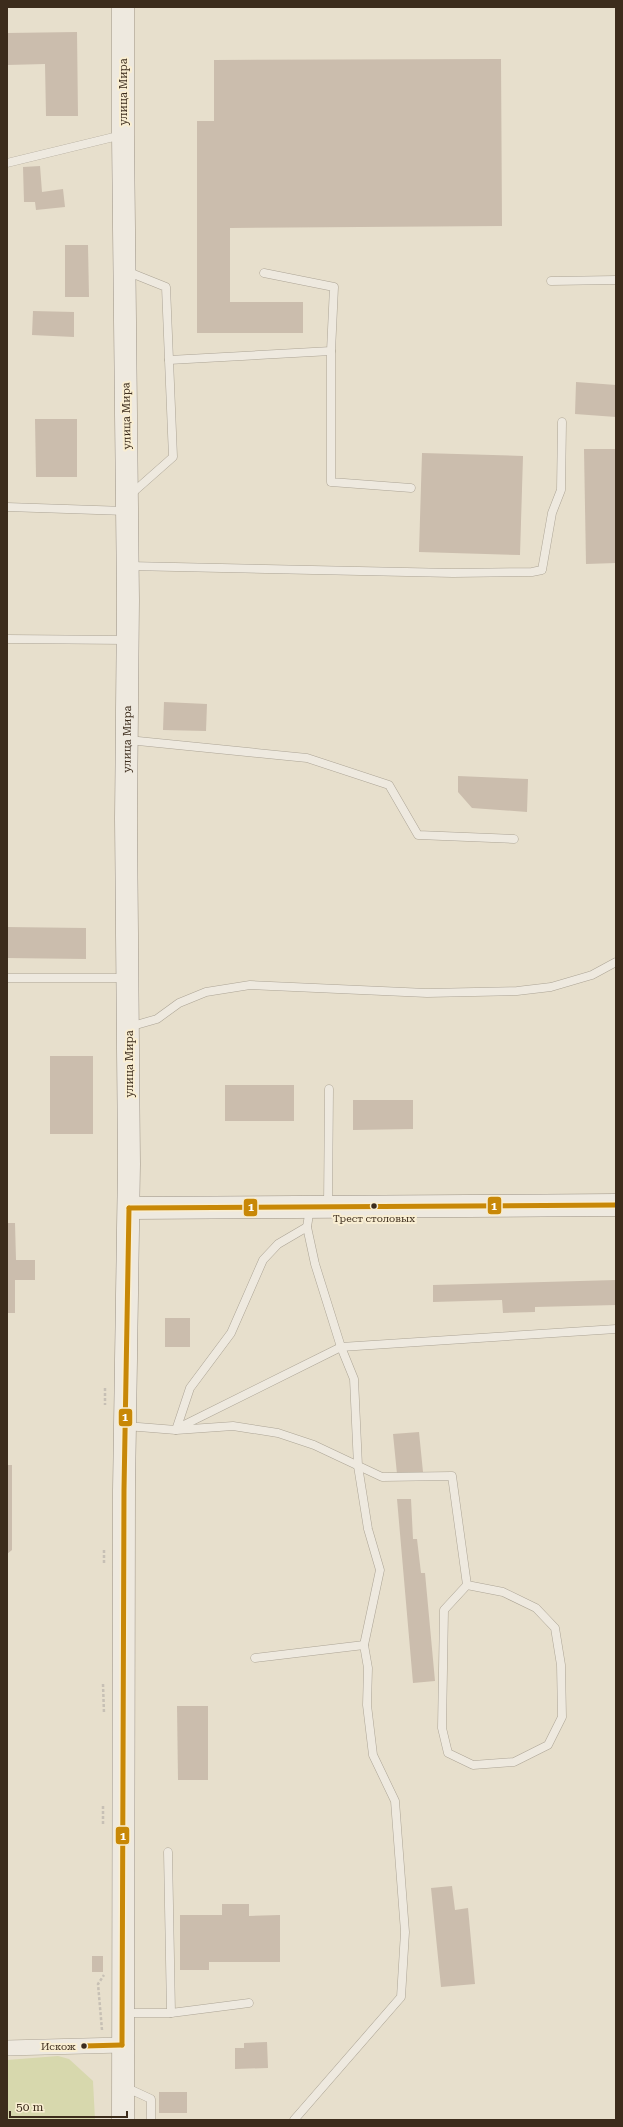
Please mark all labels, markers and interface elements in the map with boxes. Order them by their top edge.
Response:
street label: улица Мира [117,58,130,126]
street label: улица Мира [119,382,134,450]
street label: улица Мира [120,705,134,773]
street label: улица Мира [123,1030,136,1098]
line badge: 1 [487,1196,502,1215]
line badge: 1 [243,1198,258,1217]
text: 1 [491,1200,497,1213]
text: 1 [248,1201,254,1214]
marker: Трест столовых [369,1201,379,1211]
place label: Трест столовых [333,1213,415,1224]
line badge: 1 [118,1408,133,1427]
text: 1 [122,1411,128,1424]
line badge: 1 [115,1826,130,1845]
text: 1 [120,1830,126,1843]
place label: Искож [41,2041,76,2052]
marker: Искож [79,2041,89,2051]
scale bar [10,2093,127,2119]
text: 50 m [16,2100,43,2114]

